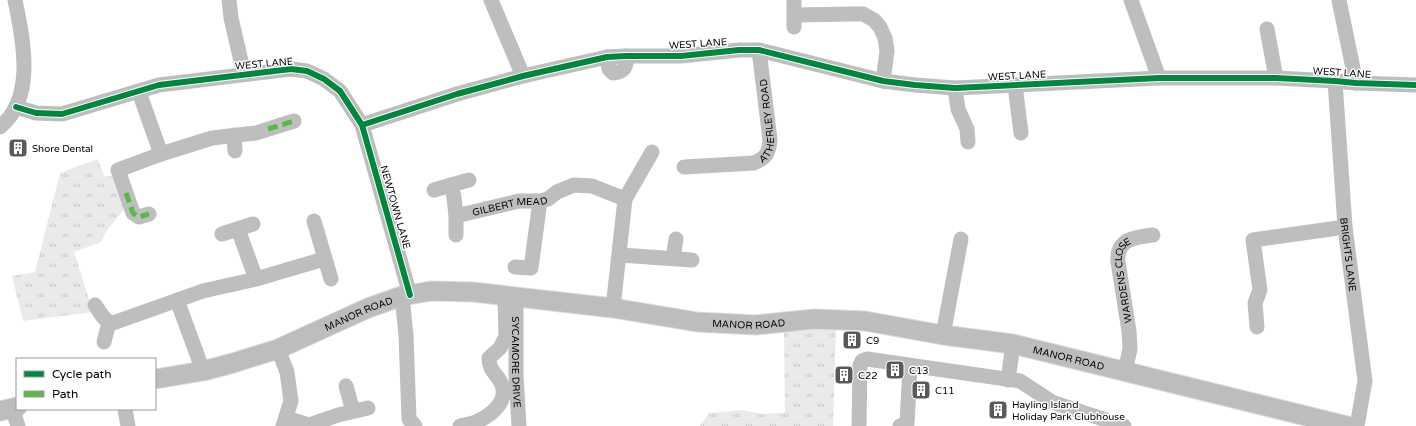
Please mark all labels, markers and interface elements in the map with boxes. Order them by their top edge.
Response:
street label: WEST LANE [669,36,728,52]
street label: WEST LANE [234,55,294,73]
street label: WEST LANE [1312,65,1371,81]
street label: WEST LANE [988,68,1047,84]
street label: ATHERLEY ROAD [757,78,777,166]
building icon: Shore Dental [7,137,29,159]
place label: Shore Dental [32,143,93,155]
street label: NEWTOWN LANE [377,164,413,251]
street label: GILBERT MEAD [471,194,549,219]
street label: BRIGHTS LANE [1337,217,1358,292]
street label: WARDENS CLOSE [1113,235,1135,324]
street label: MANOR ROAD [323,295,395,334]
street label: SYCAMORE DRIVE [509,316,523,408]
street label: MANOR ROAD [712,317,786,332]
building icon: C9 [841,329,863,351]
place label: C9 [866,335,879,347]
street label: MANOR ROAD [1032,344,1105,373]
legend [16,358,156,410]
building icon: C13 [884,359,906,381]
building icon: C22 [833,364,855,386]
place label: C13 [909,365,929,377]
text: Cycle path [52,367,111,381]
place label: C22 [858,370,878,382]
building icon: C11 [910,379,932,401]
place label: C11 [935,385,955,397]
text: Path [52,387,78,401]
building icon: Hayling Island Holiday Park Clubhouse [987,399,1009,421]
place label: Hayling Island Holiday Park Clubhouse [1012,399,1125,423]

